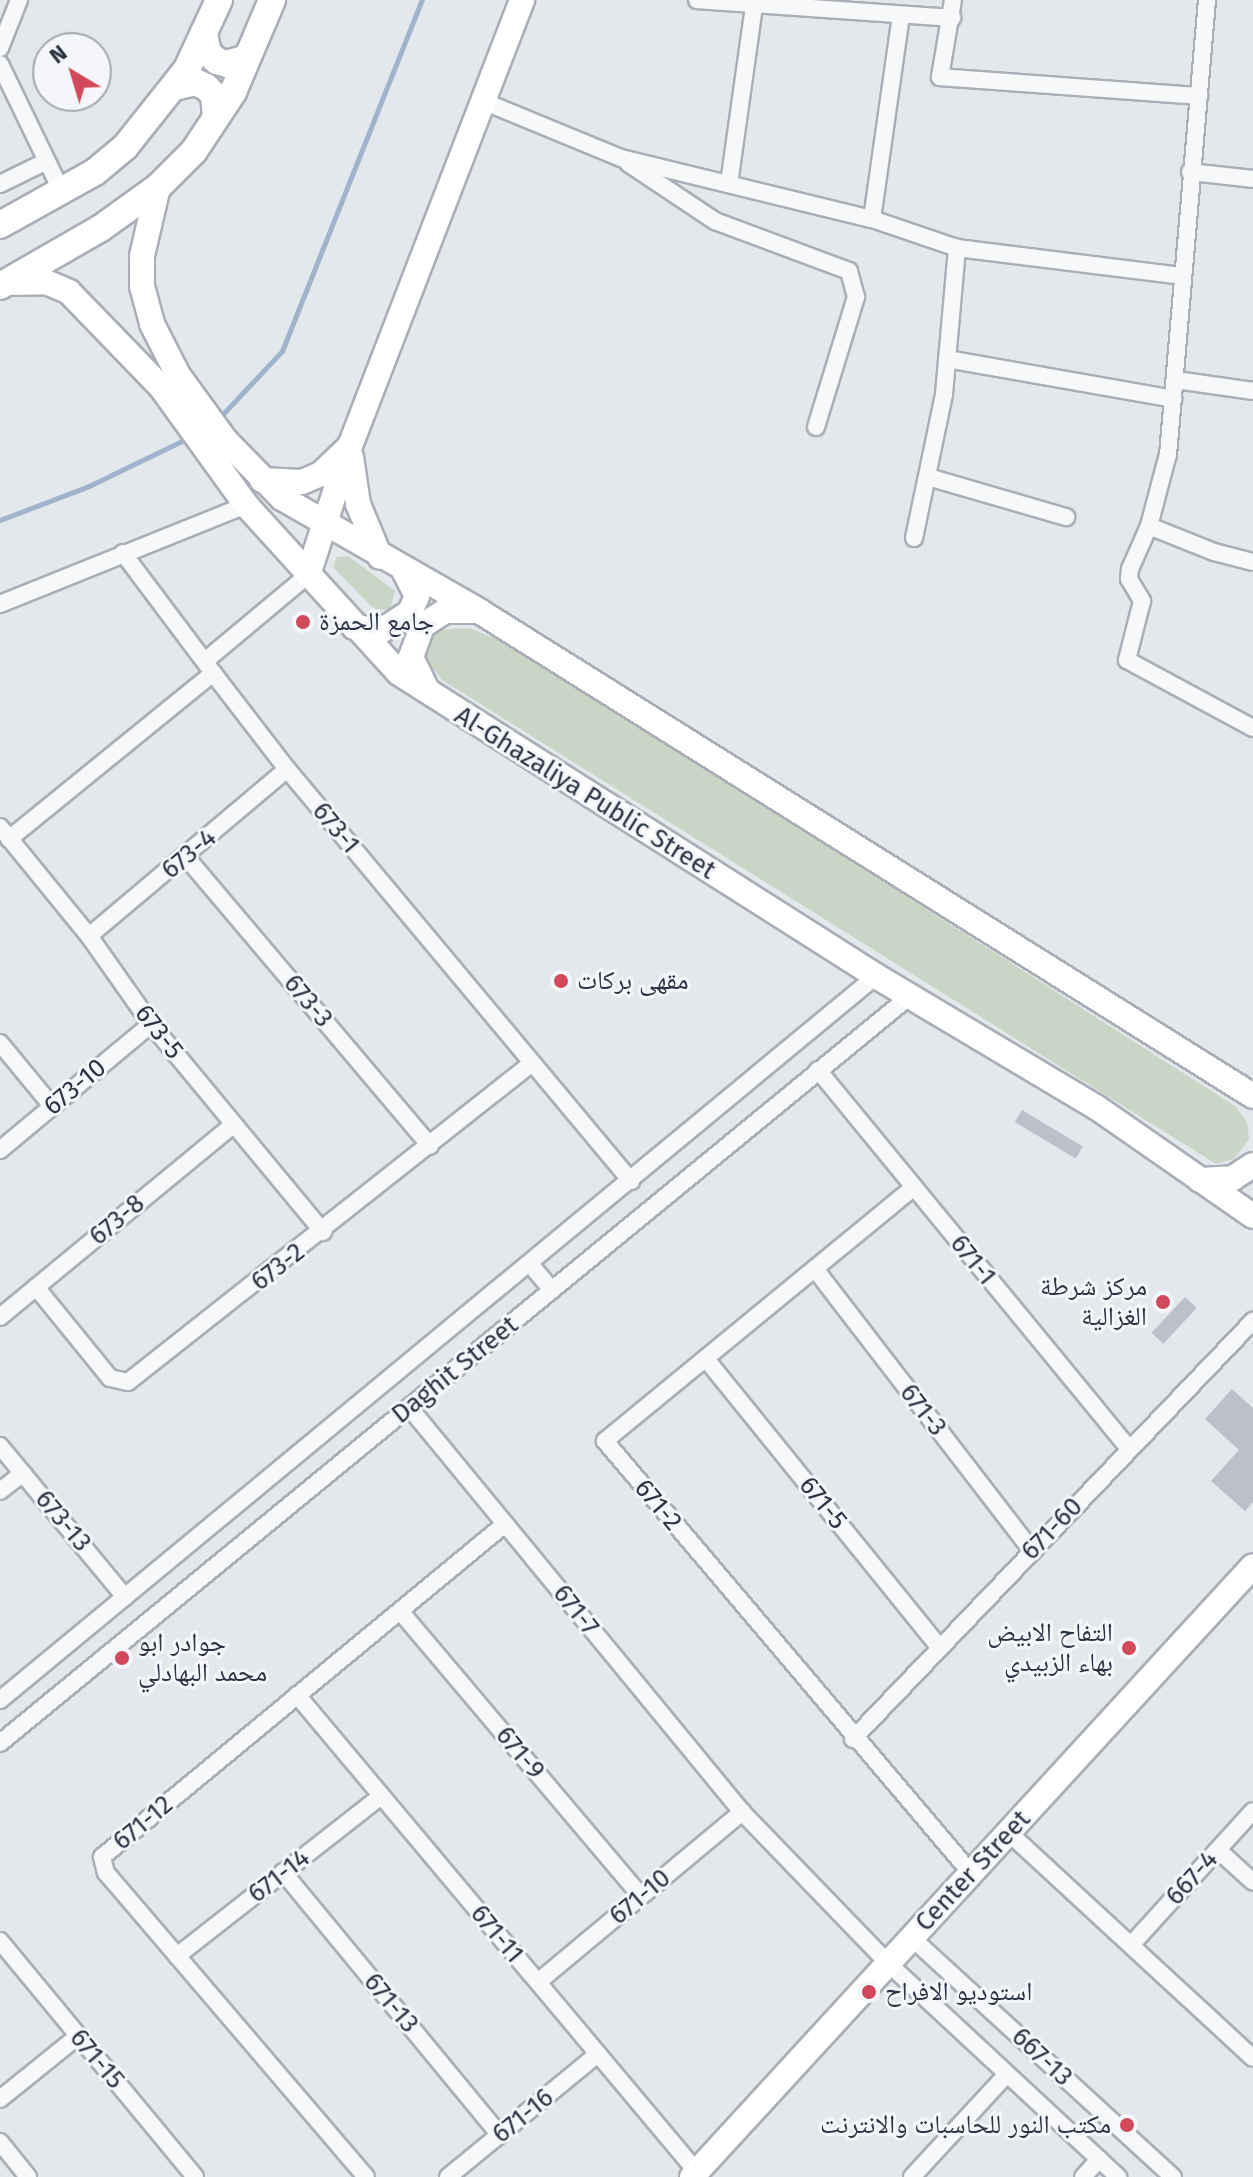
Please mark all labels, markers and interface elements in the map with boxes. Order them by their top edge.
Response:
north arrow [32,32,112,112]
text: N [44,39,72,69]
place label: جامع الحمزة [319,606,434,638]
marker: جامع الحمزة [294,613,312,631]
street label: Al-Ghazaliya Public Street [449,700,721,886]
street label: 673-1 [306,796,366,860]
street label: 673-4 [155,822,223,886]
place label: مقهى بركات [577,965,689,997]
street label: 673-3 [277,968,339,1034]
marker: مقهى بركات [552,972,570,990]
street label: 673-5 [128,998,190,1066]
street label: 673-10 [37,1052,113,1122]
street label: 673-8 [83,1188,151,1252]
street label: 671-1 [943,1229,1003,1291]
street label: 673-2 [245,1236,311,1298]
place label: مركز شرطة الغزالية [1040,1271,1147,1332]
marker: مركز شرطة الغزالية [1154,1293,1172,1311]
street label: Daghit Street [386,1310,524,1430]
street label: 671-3 [893,1378,953,1442]
street label: 671-5 [792,1470,854,1536]
street label: 671-2 [628,1473,688,1537]
street label: 673-13 [28,1484,98,1558]
street label: 671-60 [1015,1491,1089,1567]
street label: 671-7 [546,1578,606,1642]
place label: التفاح الابيض بهاء الزبيدي [987,1617,1113,1678]
place label: جوادر ابو محمد البهادلي [138,1627,267,1688]
marker: التفاح الابيض بهاء الزبيدي [1120,1639,1138,1657]
marker: جوادر ابو محمد البهادلي [113,1649,131,1667]
street label: 671-9 [489,1720,551,1786]
street label: 671-12 [107,1789,179,1857]
street label: Center Street [909,1804,1037,1938]
street label: 671-14 [242,1842,316,1910]
street label: 667-4 [1159,1844,1225,1912]
street label: 671-10 [603,1863,677,1931]
street label: 671-11 [464,1899,530,1969]
street label: 671-13 [357,1967,425,2039]
place label: استوديو الافراح [885,1976,1032,2008]
marker: استوديو الافراح [860,1983,878,2001]
street label: 667-13 [1005,2021,1079,2093]
street label: 671-15 [63,2023,131,2095]
street label: 671-16 [486,2082,560,2150]
place label: مكتب النور للحاسبات والانترنت [820,2109,1111,2141]
marker: مكتب النور للحاسبات والانترنت [1118,2116,1136,2134]

